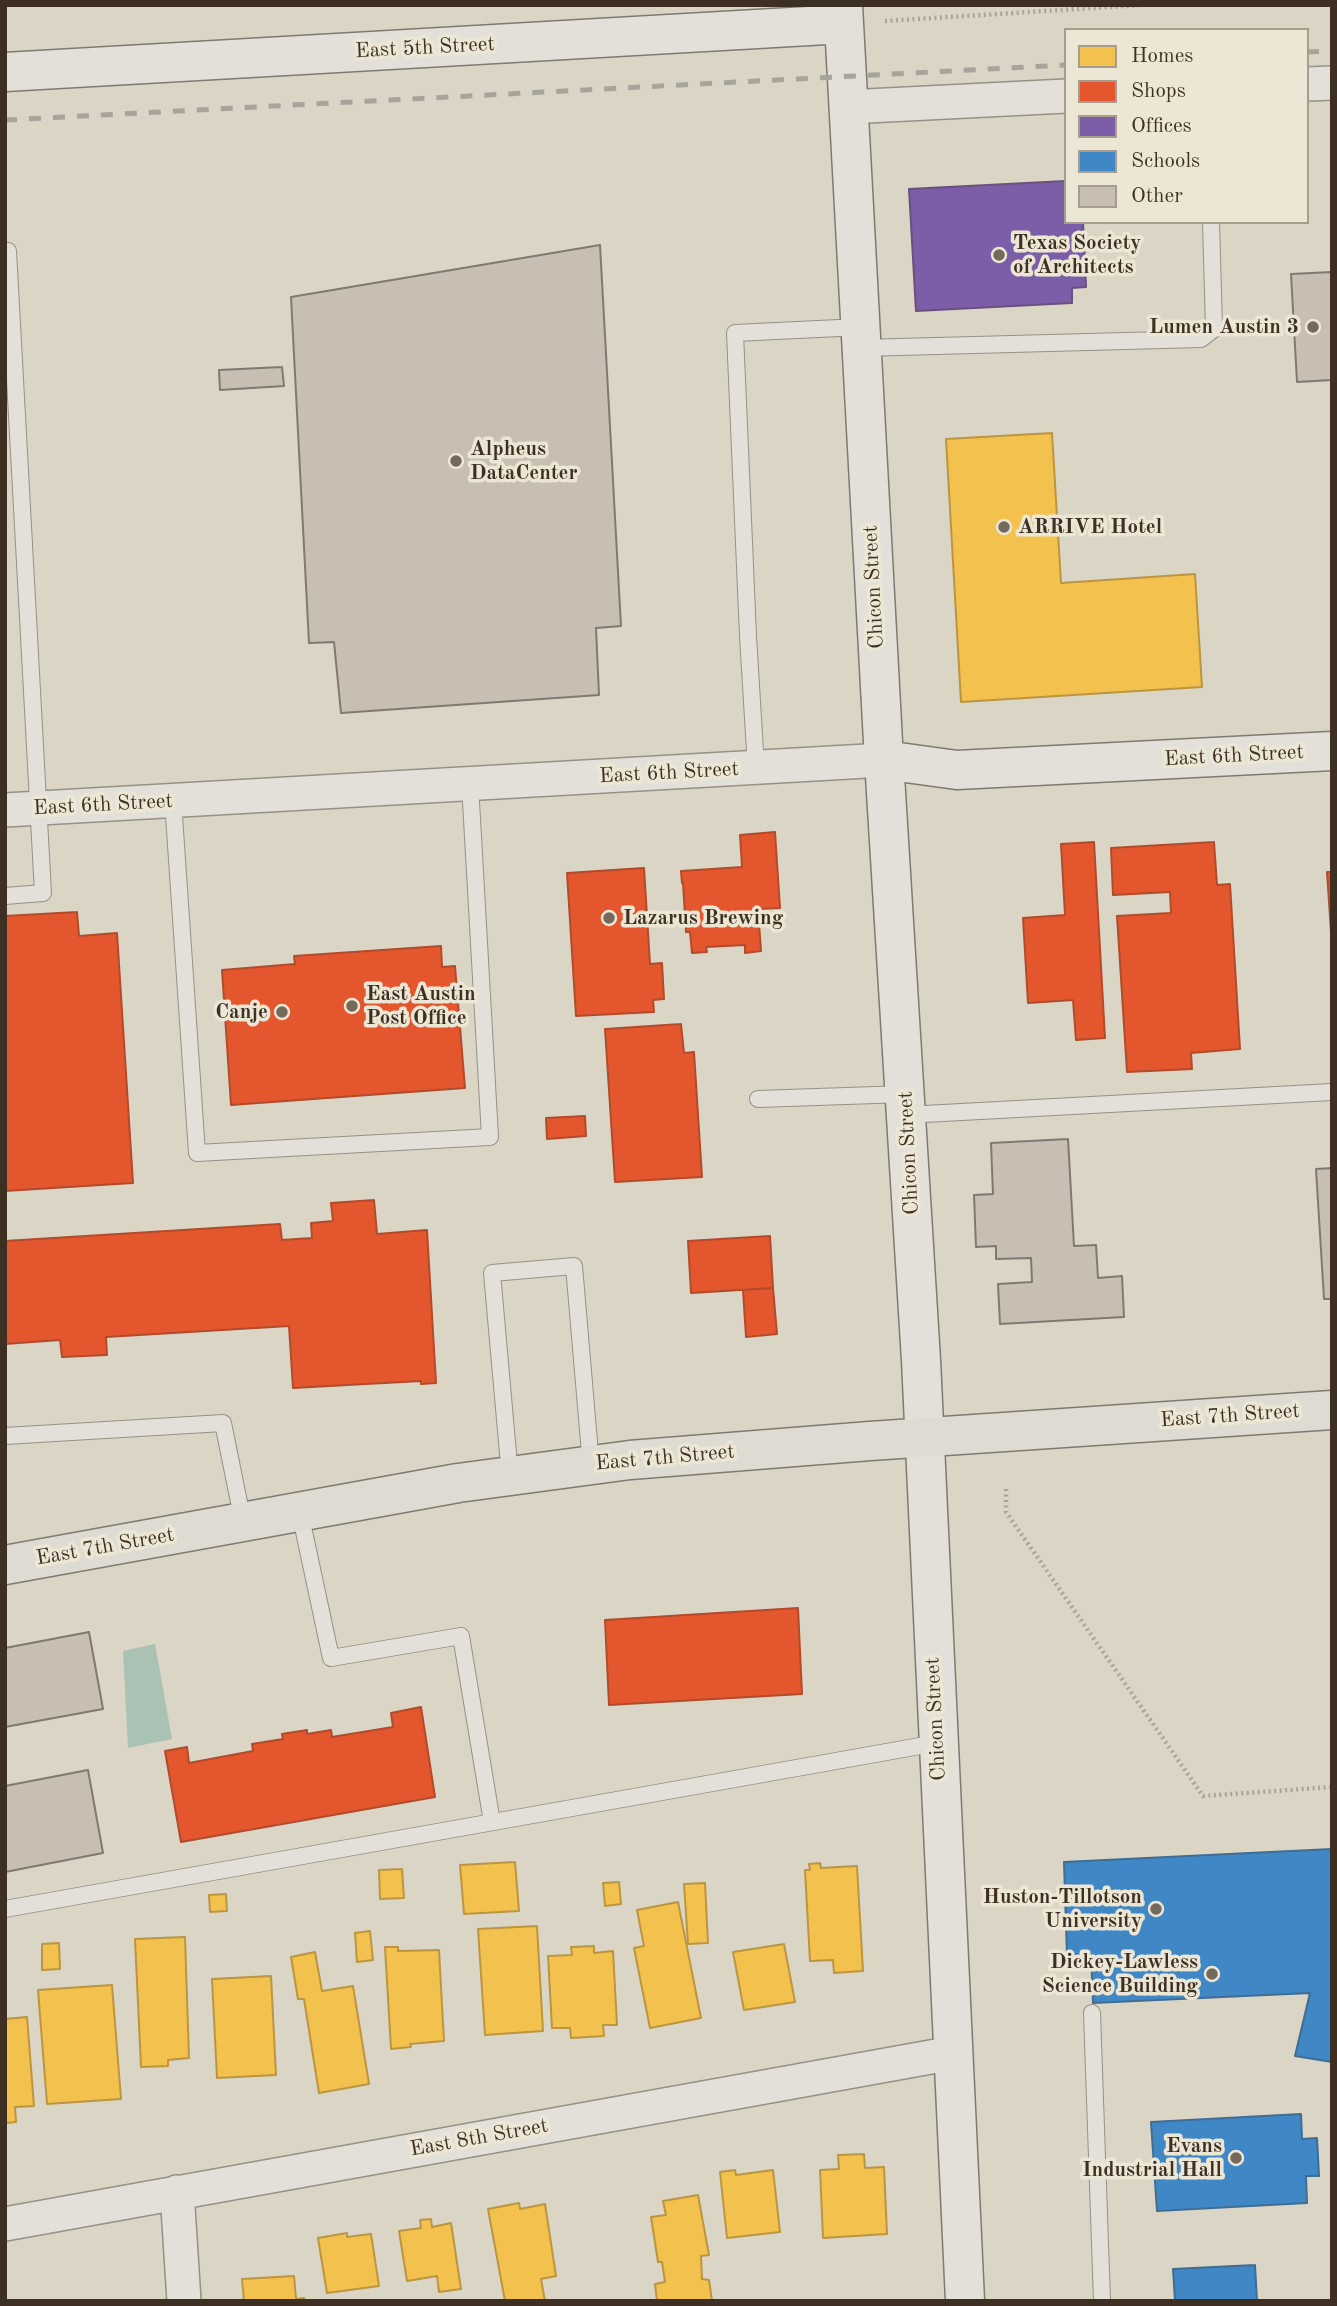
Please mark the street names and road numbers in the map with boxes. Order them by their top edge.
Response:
street label: East 5th Street [355,32,495,64]
street label: Chicon Street [858,525,890,649]
street label: East 6th Street [1164,740,1304,772]
street label: East 6th Street [599,757,739,789]
street label: East 6th Street [33,789,173,821]
street label: Chicon Street [893,1091,925,1215]
street label: East 7th Street [1159,1399,1301,1433]
street label: East 7th Street [594,1439,736,1477]
street label: East 7th Street [34,1522,176,1572]
street label: Chicon Street [920,1657,952,1781]
street label: East 8th Street [408,2113,550,2163]

